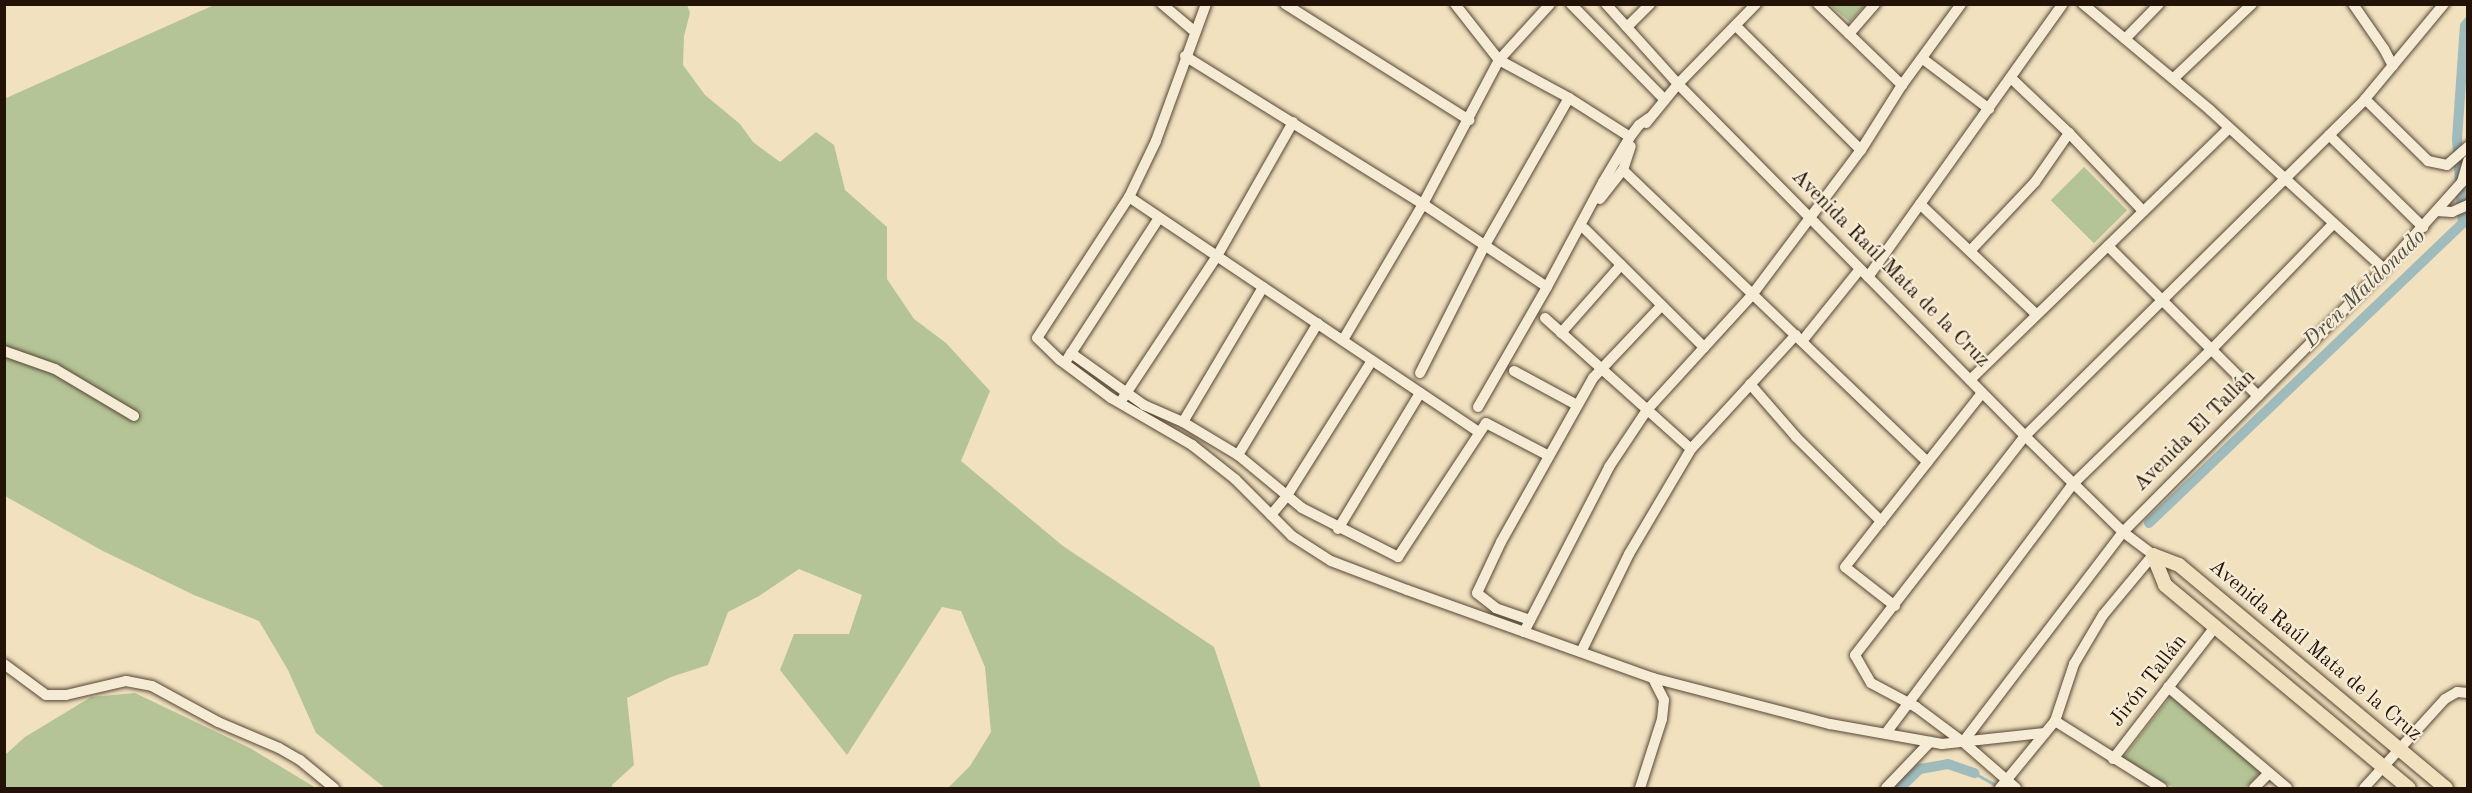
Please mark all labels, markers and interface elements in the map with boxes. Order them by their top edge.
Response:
street label: Avenida Raúl Mata de la Cruz [1786,165,1994,373]
water label: Dren Maldonado [2298,224,2432,354]
street label: Avenida El Tallán [2129,365,2261,497]
street label: Avenida Raúl Mata de la Cruz [2203,555,2427,747]
street label: Jirón Tallán [2105,630,2193,732]

